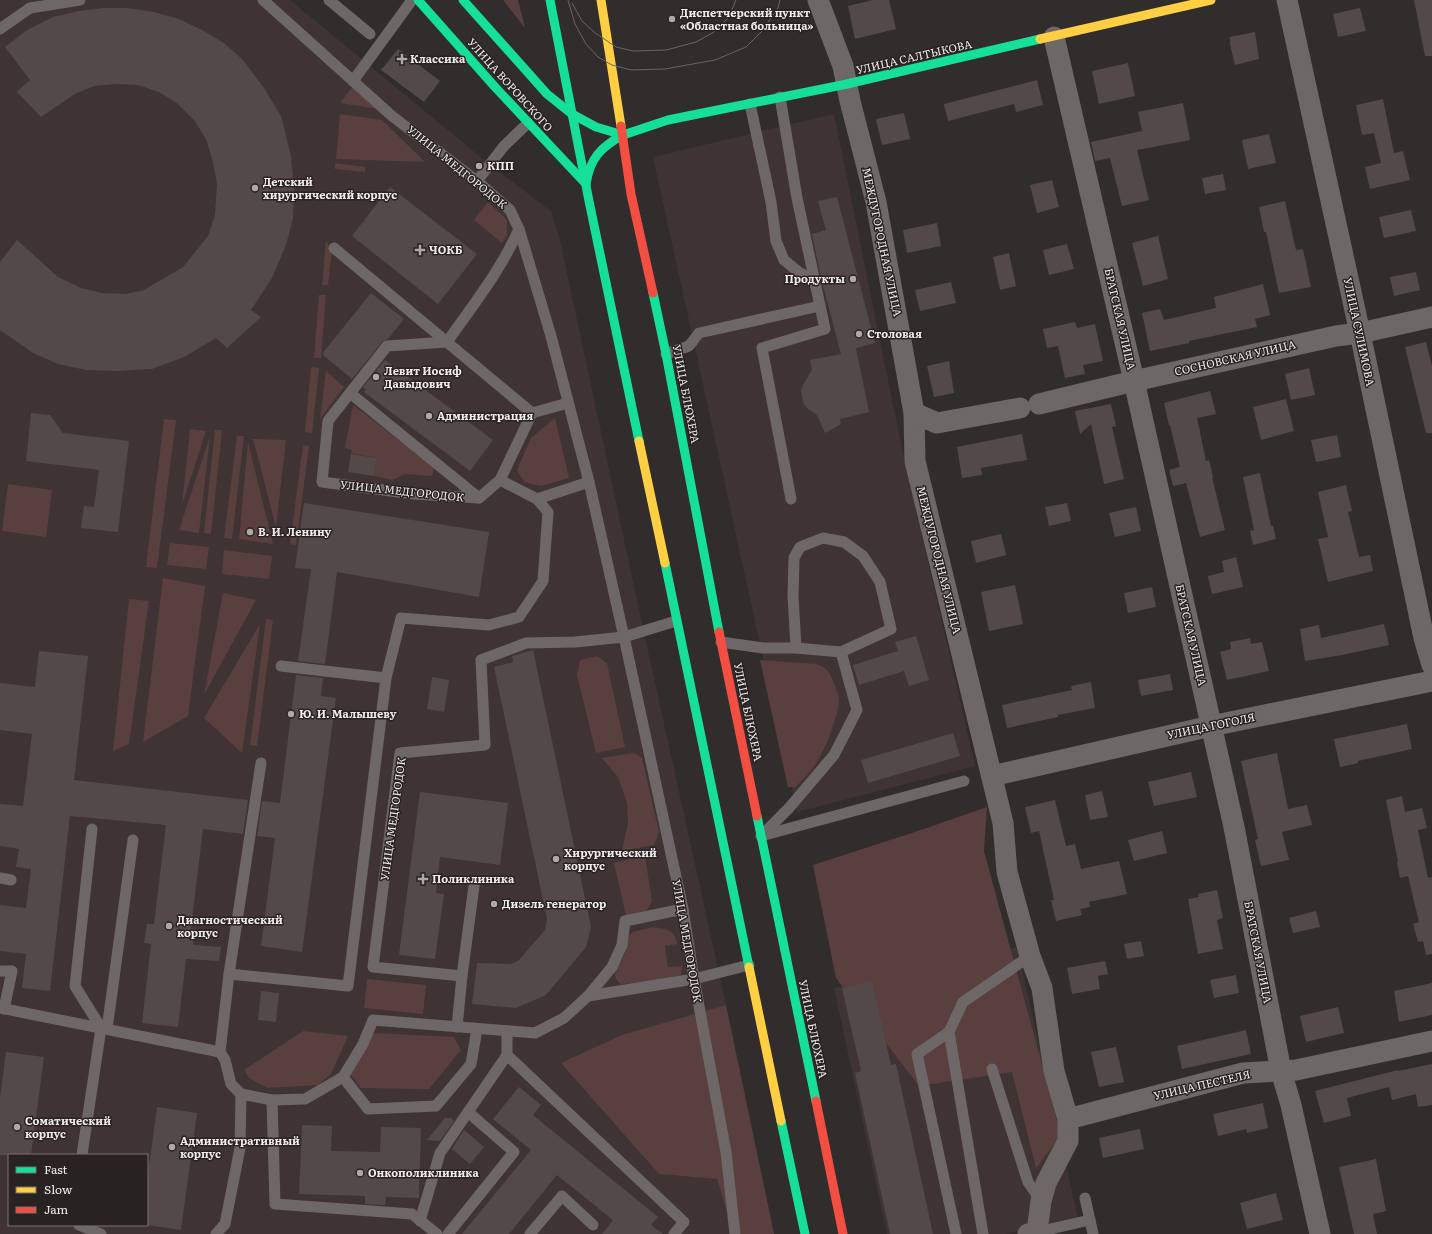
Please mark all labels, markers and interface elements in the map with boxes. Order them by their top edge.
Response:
place label: Диспетчерский пункт «Областная больница» [680,4,814,33]
marker: Диспетчерский пункт «Областная больница» [667,14,677,24]
street label: УЛИЦА ВОРОВСКОГО [464,34,557,135]
street label: УЛИЦА САЛТЫКОВА [854,35,973,77]
place label: Классика [410,50,466,66]
marker: Классика [397,54,407,64]
street label: УЛИЦА МЕДГОРОДОК [404,121,511,212]
place label: КПП [487,157,514,173]
marker: КПП [474,161,484,171]
street label: МЕЖДУГОРОДНАЯ УЛИЦА [859,166,907,318]
place label: Детский хирургический корпус [263,173,397,202]
marker: Детский хирургический корпус [250,183,260,193]
place label: ЧОКБ [429,241,463,257]
marker: ЧОКБ [414,244,426,256]
street label: БРАТСКАЯ УЛИЦА [1101,266,1140,371]
place label: Продукты [785,270,845,286]
marker: Продукты [848,274,858,284]
street label: УЛИЦА СУЛИМОВА [1341,276,1379,387]
place label: Столовая [867,325,922,341]
marker: Столовая [854,329,864,339]
street label: СОСНОВСКАЯ УЛИЦА [1173,335,1297,379]
street label: УЛИЦА БЛЮХЕРА [670,343,704,445]
place label: Левит Иосиф Давыдович [384,362,462,391]
marker: Левит Иосиф Давыдович [371,372,381,382]
place label: Администрация [437,407,533,423]
marker: Администрация [424,411,434,421]
street label: УЛИЦА МЕДГОРОДОК [339,476,465,504]
street label: МЕЖДУГОРОДНАЯ УЛИЦА [914,484,966,635]
place label: В. И. Ленину [258,523,332,539]
marker: В. И. Ленину [245,527,255,537]
street label: БРАТСКАЯ УЛИЦА [1172,582,1211,687]
street label: УЛИЦА БЛЮХЕРА [731,661,767,763]
place label: Ю. И. Малышеву [299,705,397,721]
street label: УЛИЦА ГОГОЛЯ [1165,708,1257,742]
marker: Ю. И. Малышеву [286,709,296,719]
street label: УЛИЦА МЕДГОРОДОК [375,756,409,882]
place label: Хирургический корпус [564,844,657,873]
marker: Хирургический корпус [551,854,561,864]
place label: Поликлиника [432,870,515,886]
marker: Поликлиника [417,873,429,885]
street label: УЛИЦА МЕДГОРОДОК [669,878,707,1003]
place label: Дизель генератор [502,895,606,911]
marker: Дизель генератор [489,899,499,909]
street label: БРАТСКАЯ УЛИЦА [1241,899,1277,1004]
place label: Диагностический корпус [177,911,283,940]
marker: Диагностический корпус [164,921,174,931]
street label: УЛИЦА БЛЮХЕРА [796,978,832,1080]
street label: УЛИЦА ПЕСТЕЛЯ [1152,1065,1252,1103]
place label: Соматический корпус [25,1112,111,1141]
marker: Соматический корпус [12,1122,22,1132]
place label: Административный корпус [180,1132,300,1161]
marker: Административный корпус [167,1142,177,1152]
legend [8,1154,148,1226]
text: Fast [44,1160,68,1178]
place label: Онкополиклиника [368,1164,479,1180]
marker: Онкополиклиника [355,1168,365,1178]
text: Slow [44,1180,73,1198]
text: Jam [44,1200,69,1218]

